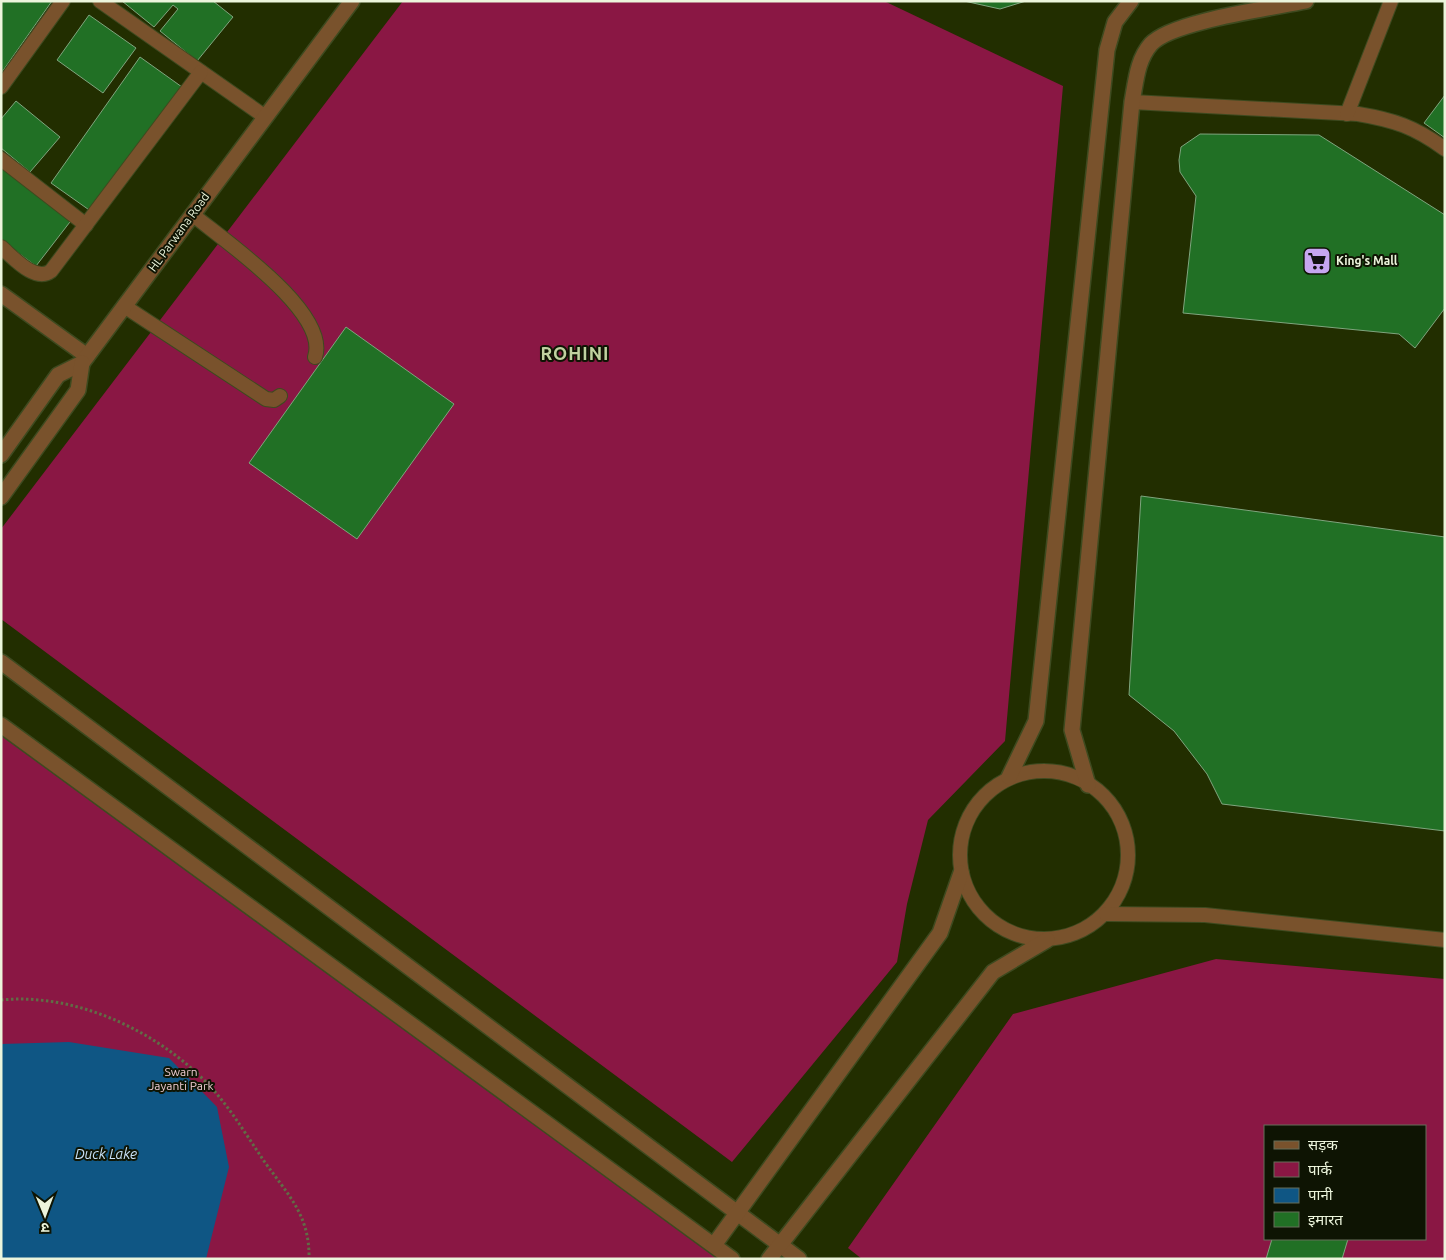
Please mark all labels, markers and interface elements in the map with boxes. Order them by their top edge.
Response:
street label: HL Parwana Road [146,190,212,274]
supermarket icon: King's Mall [1302,246,1332,276]
place label: King's Mall [1336,254,1398,267]
district label: ROHINI [540,343,610,363]
park label: Swarn Jayanti Park [148,1065,214,1092]
legend [1264,1125,1426,1240]
text: सड़क [1308,1136,1338,1153]
water label: Duck Lake [75,1146,137,1162]
text: पार्क [1308,1161,1332,1178]
text: पानी [1308,1186,1334,1203]
north arrow [20,1190,70,1240]
text: इमारत [1308,1211,1343,1228]
text: उ [40,1220,49,1236]

